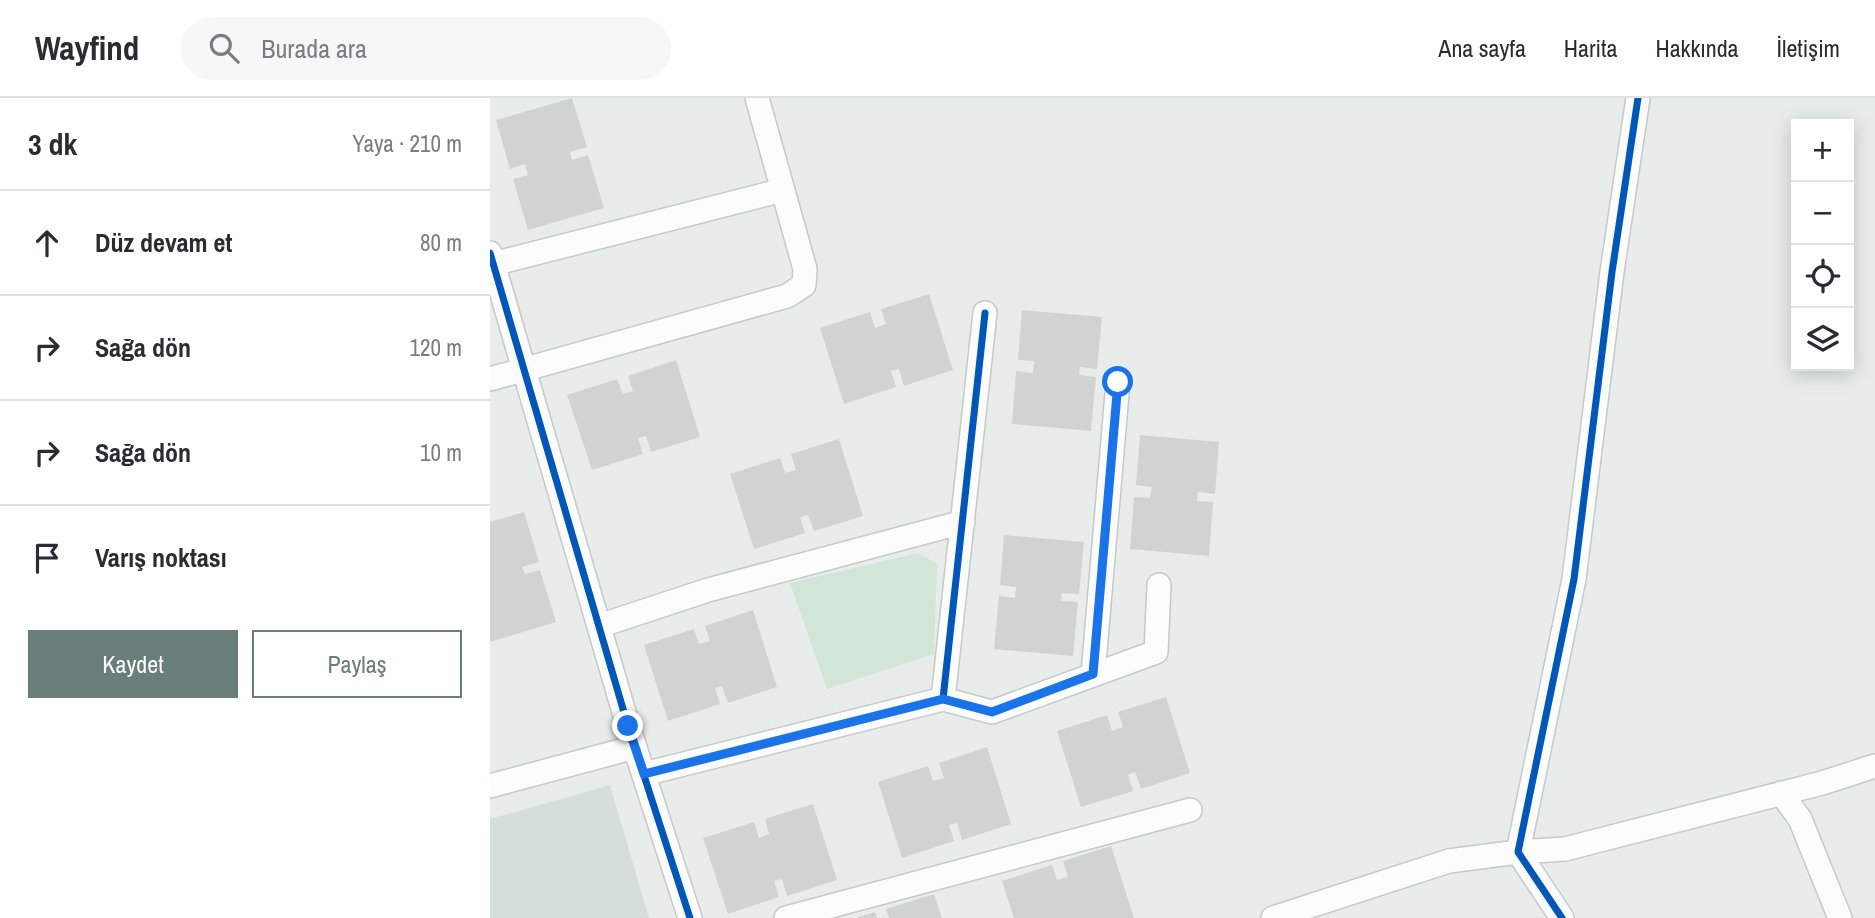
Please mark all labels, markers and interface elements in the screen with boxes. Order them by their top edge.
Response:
search box [181,17,671,80]
text: Wayfind [35,26,139,70]
icon: search [205,29,243,67]
text: Burada ara [261,31,367,66]
text: Ana sayfa [1438,32,1526,64]
text: Harita [1564,32,1617,64]
text: Hakkında [1655,32,1739,64]
text: İletişim [1777,32,1840,64]
map controls [1791,119,1854,371]
button: + [1791,119,1854,182]
text: 3 dk [28,124,77,164]
text: Yaya · 210 m [352,128,462,159]
button: − [1791,182,1854,245]
icon: ahead [28,224,66,262]
text: Düz devam et [95,225,232,260]
text: 80 m [420,227,462,258]
button: locate [1791,245,1854,308]
button: layers [1791,308,1854,371]
icon: right [28,329,66,367]
text: Sağa dön [95,330,191,365]
text: 120 m [410,332,462,363]
route start [1102,366,1133,397]
icon: right [28,434,66,472]
text: Sağa dön [95,435,191,470]
text: 10 m [420,437,462,468]
icon: arrive [28,539,66,577]
text: Varış noktası [95,540,227,575]
button: Kaydet [28,630,238,698]
button: Paylaş [252,630,462,698]
route end [612,710,643,741]

